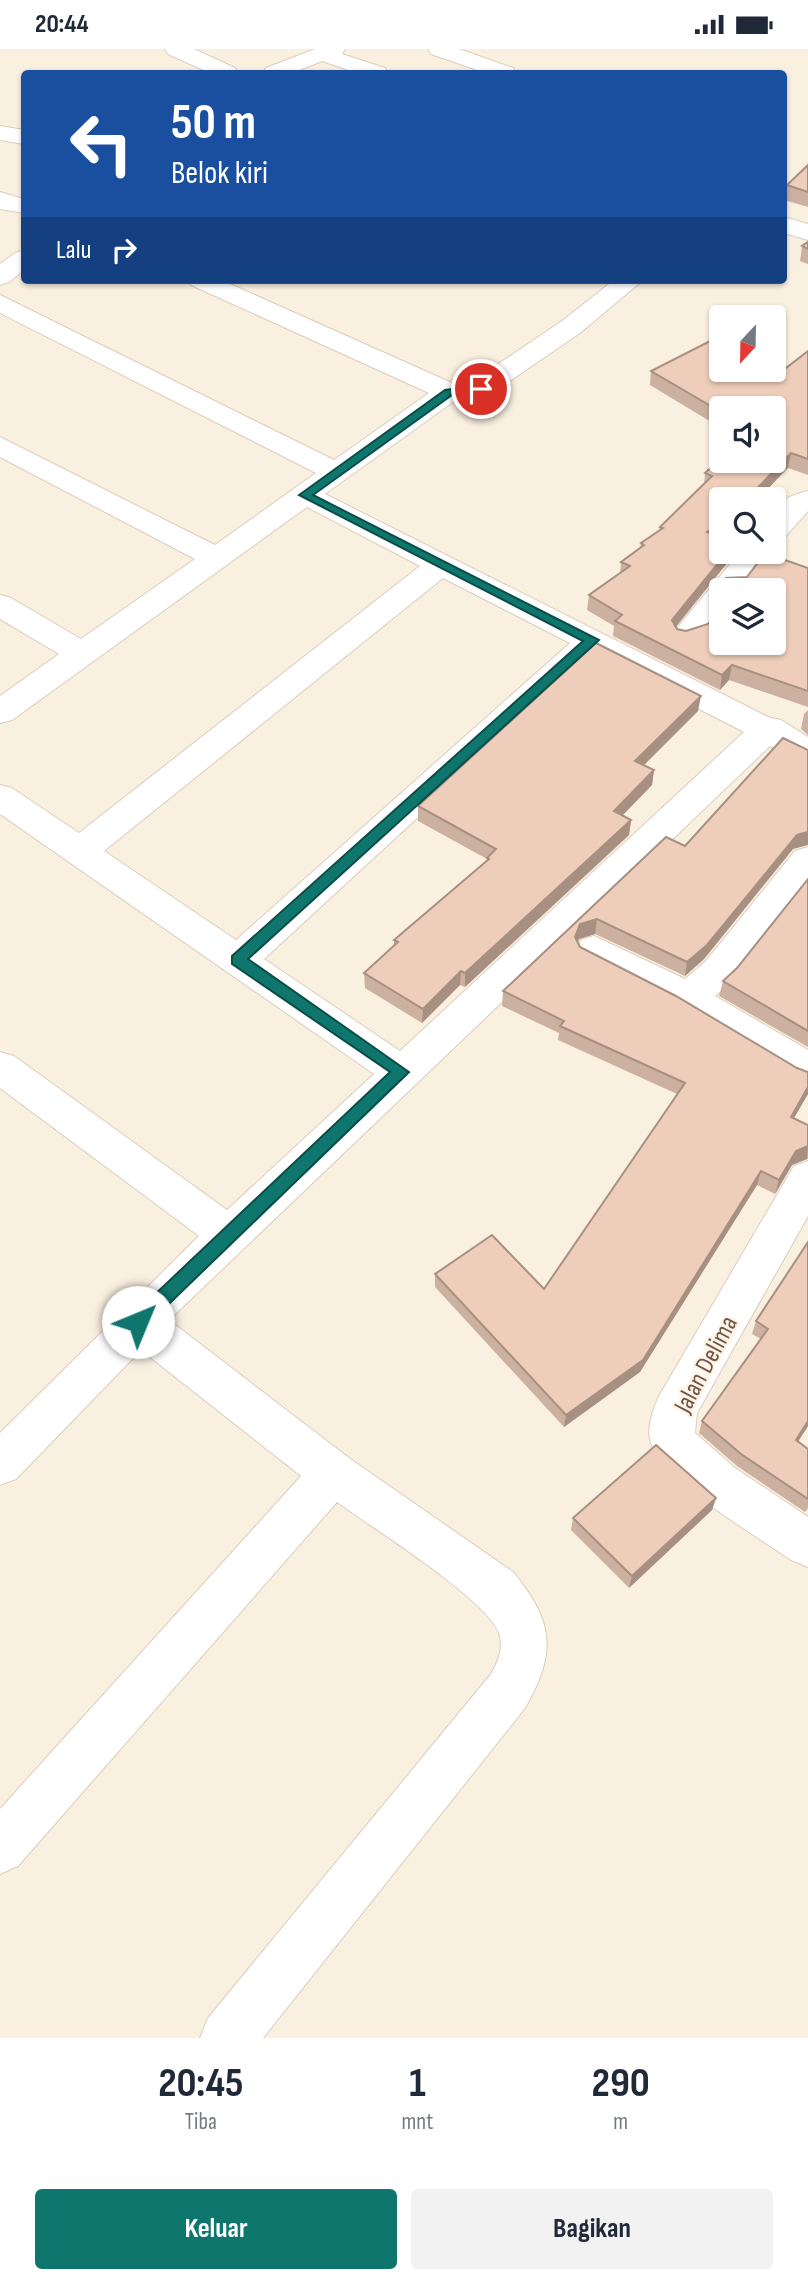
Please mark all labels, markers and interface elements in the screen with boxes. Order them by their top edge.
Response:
text: 20:44 [35,9,89,40]
text: 50 m [171,94,256,153]
icon: left [56,98,147,189]
text: Belok kiri [171,154,268,193]
icon: right [105,231,143,269]
text: Lalu [56,235,91,266]
north arrow [709,305,786,381]
map controls [709,305,786,655]
pin [451,359,511,419]
icon: arrive [462,370,500,408]
button: sound [709,396,786,473]
button: search [709,487,786,564]
button: layers [709,578,786,655]
position arrow [101,1285,175,1359]
street label: Jalan Delima [667,1311,745,1419]
text: 20:45 [158,2058,243,2109]
text: 1 [409,2058,426,2109]
text: 290 [592,2058,650,2109]
text: Tiba [185,2108,217,2136]
text: mnt [402,2108,433,2136]
text: m [613,2108,628,2136]
button: Keluar [35,2189,397,2269]
button: Bagikan [411,2189,773,2269]

